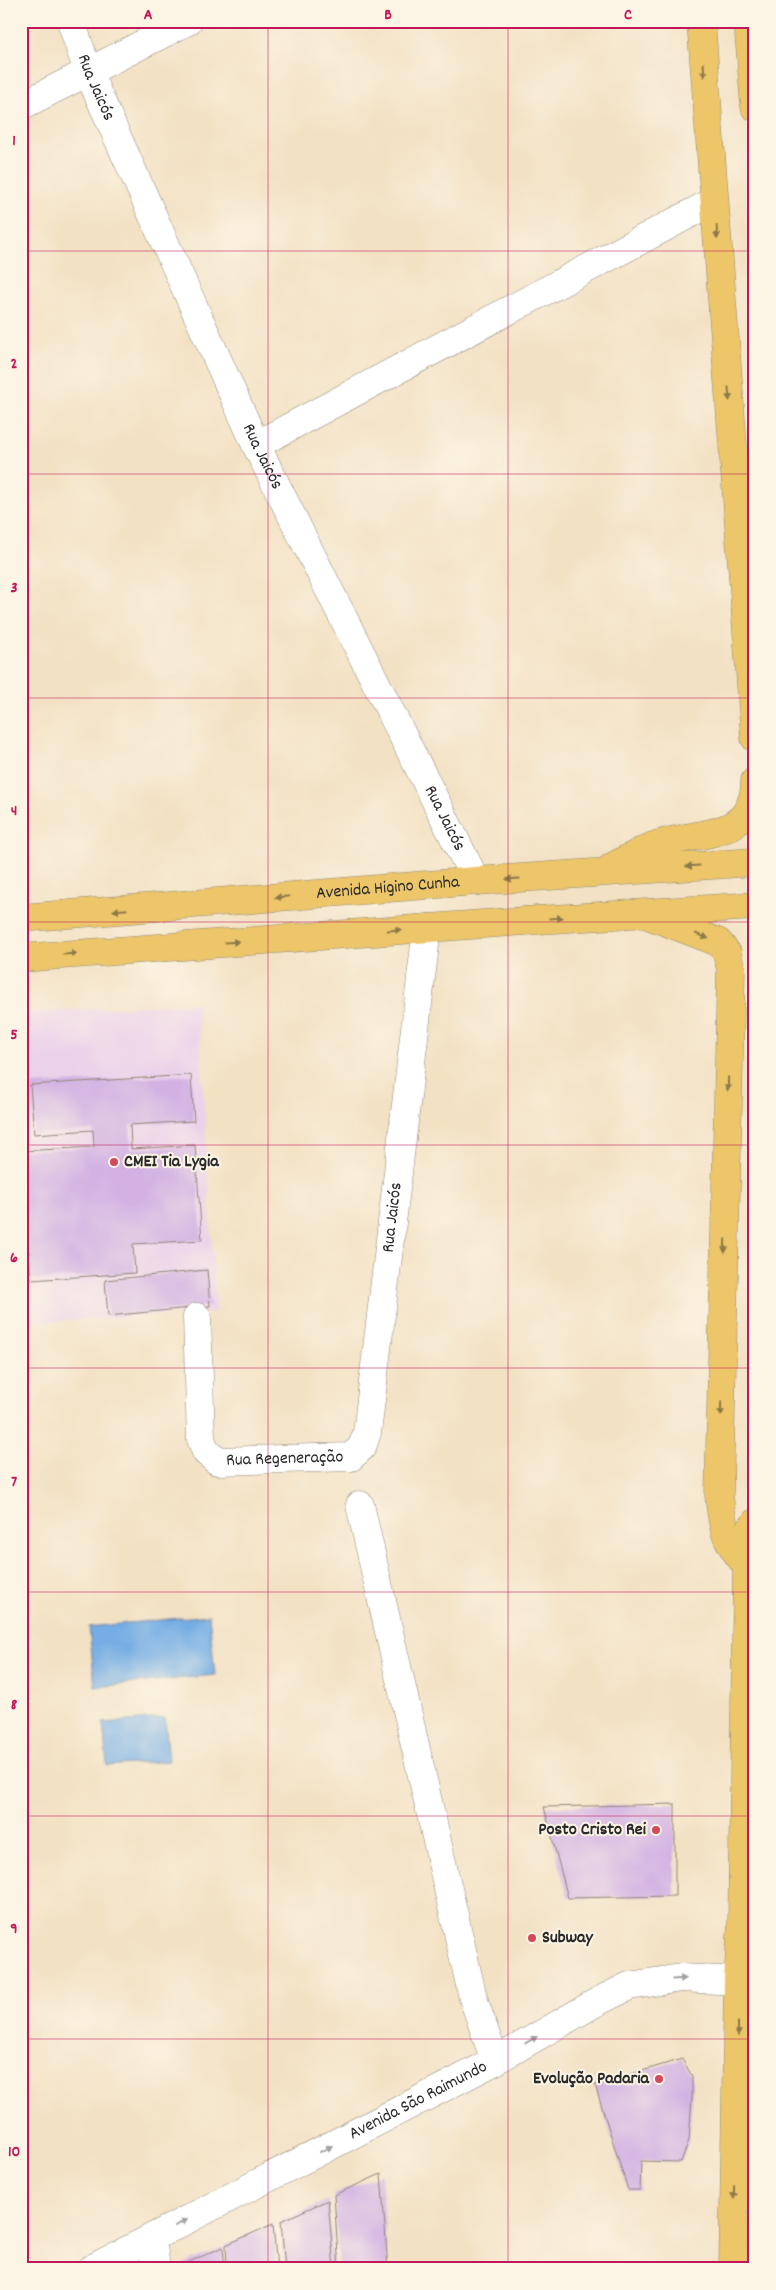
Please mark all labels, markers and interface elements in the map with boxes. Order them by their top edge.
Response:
text: A [144,4,153,27]
text: B [384,4,392,27]
text: C [624,4,632,27]
street label: Rua Jaicós [70,51,121,125]
one-way arrow [701,62,709,78]
text: 1 [12,130,16,153]
one-way arrow [713,224,721,240]
text: 2 [11,353,18,376]
one-way arrow [725,386,733,402]
street label: Rua Jaicós [236,420,289,494]
text: 3 [10,577,18,600]
street label: Rua Jaicós [417,781,471,855]
text: 4 [11,800,17,823]
one-way arrow [685,862,701,870]
street label: Avenida Higino Cunha [315,870,461,906]
one-way arrow [505,875,521,883]
one-way arrow [273,893,289,901]
one-way arrow [111,906,127,914]
one-way arrow [548,914,564,922]
one-way arrow [386,926,402,934]
one-way arrow [695,932,710,940]
one-way arrow [224,938,240,946]
one-way arrow [62,950,78,958]
text: 5 [10,1024,18,1047]
one-way arrow [724,1076,732,1092]
place label: CMEI Tia Lygia [124,1150,219,1175]
marker: CMEI Tia Lygia [108,1156,120,1168]
street label: Rua Jaicós [376,1181,409,1254]
one-way arrow [720,1239,728,1255]
text: 6 [10,1247,18,1270]
one-way arrow [717,1401,725,1417]
street label: Rua Regeneração [226,1445,344,1473]
text: 7 [11,1471,17,1494]
text: 8 [11,1694,18,1717]
place label: Posto Cristo Rei [538,1818,647,1843]
marker: Posto Cristo Rei [650,1824,662,1836]
text: 9 [10,1918,18,1941]
place label: Subway [542,1926,594,1951]
marker: Subway [526,1932,538,1944]
one-way arrow [672,1975,688,1983]
one-way arrow [734,2021,742,2037]
one-way arrow [525,2036,538,2045]
street label: Avenida São Raimundo [345,2055,492,2147]
place label: Evolução Padaria [533,2067,650,2092]
marker: Evolução Padaria [653,2073,665,2085]
text: 10 [8,2141,20,2164]
one-way arrow [318,2145,333,2153]
one-way arrow [730,2184,738,2200]
one-way arrow [174,2219,188,2227]

